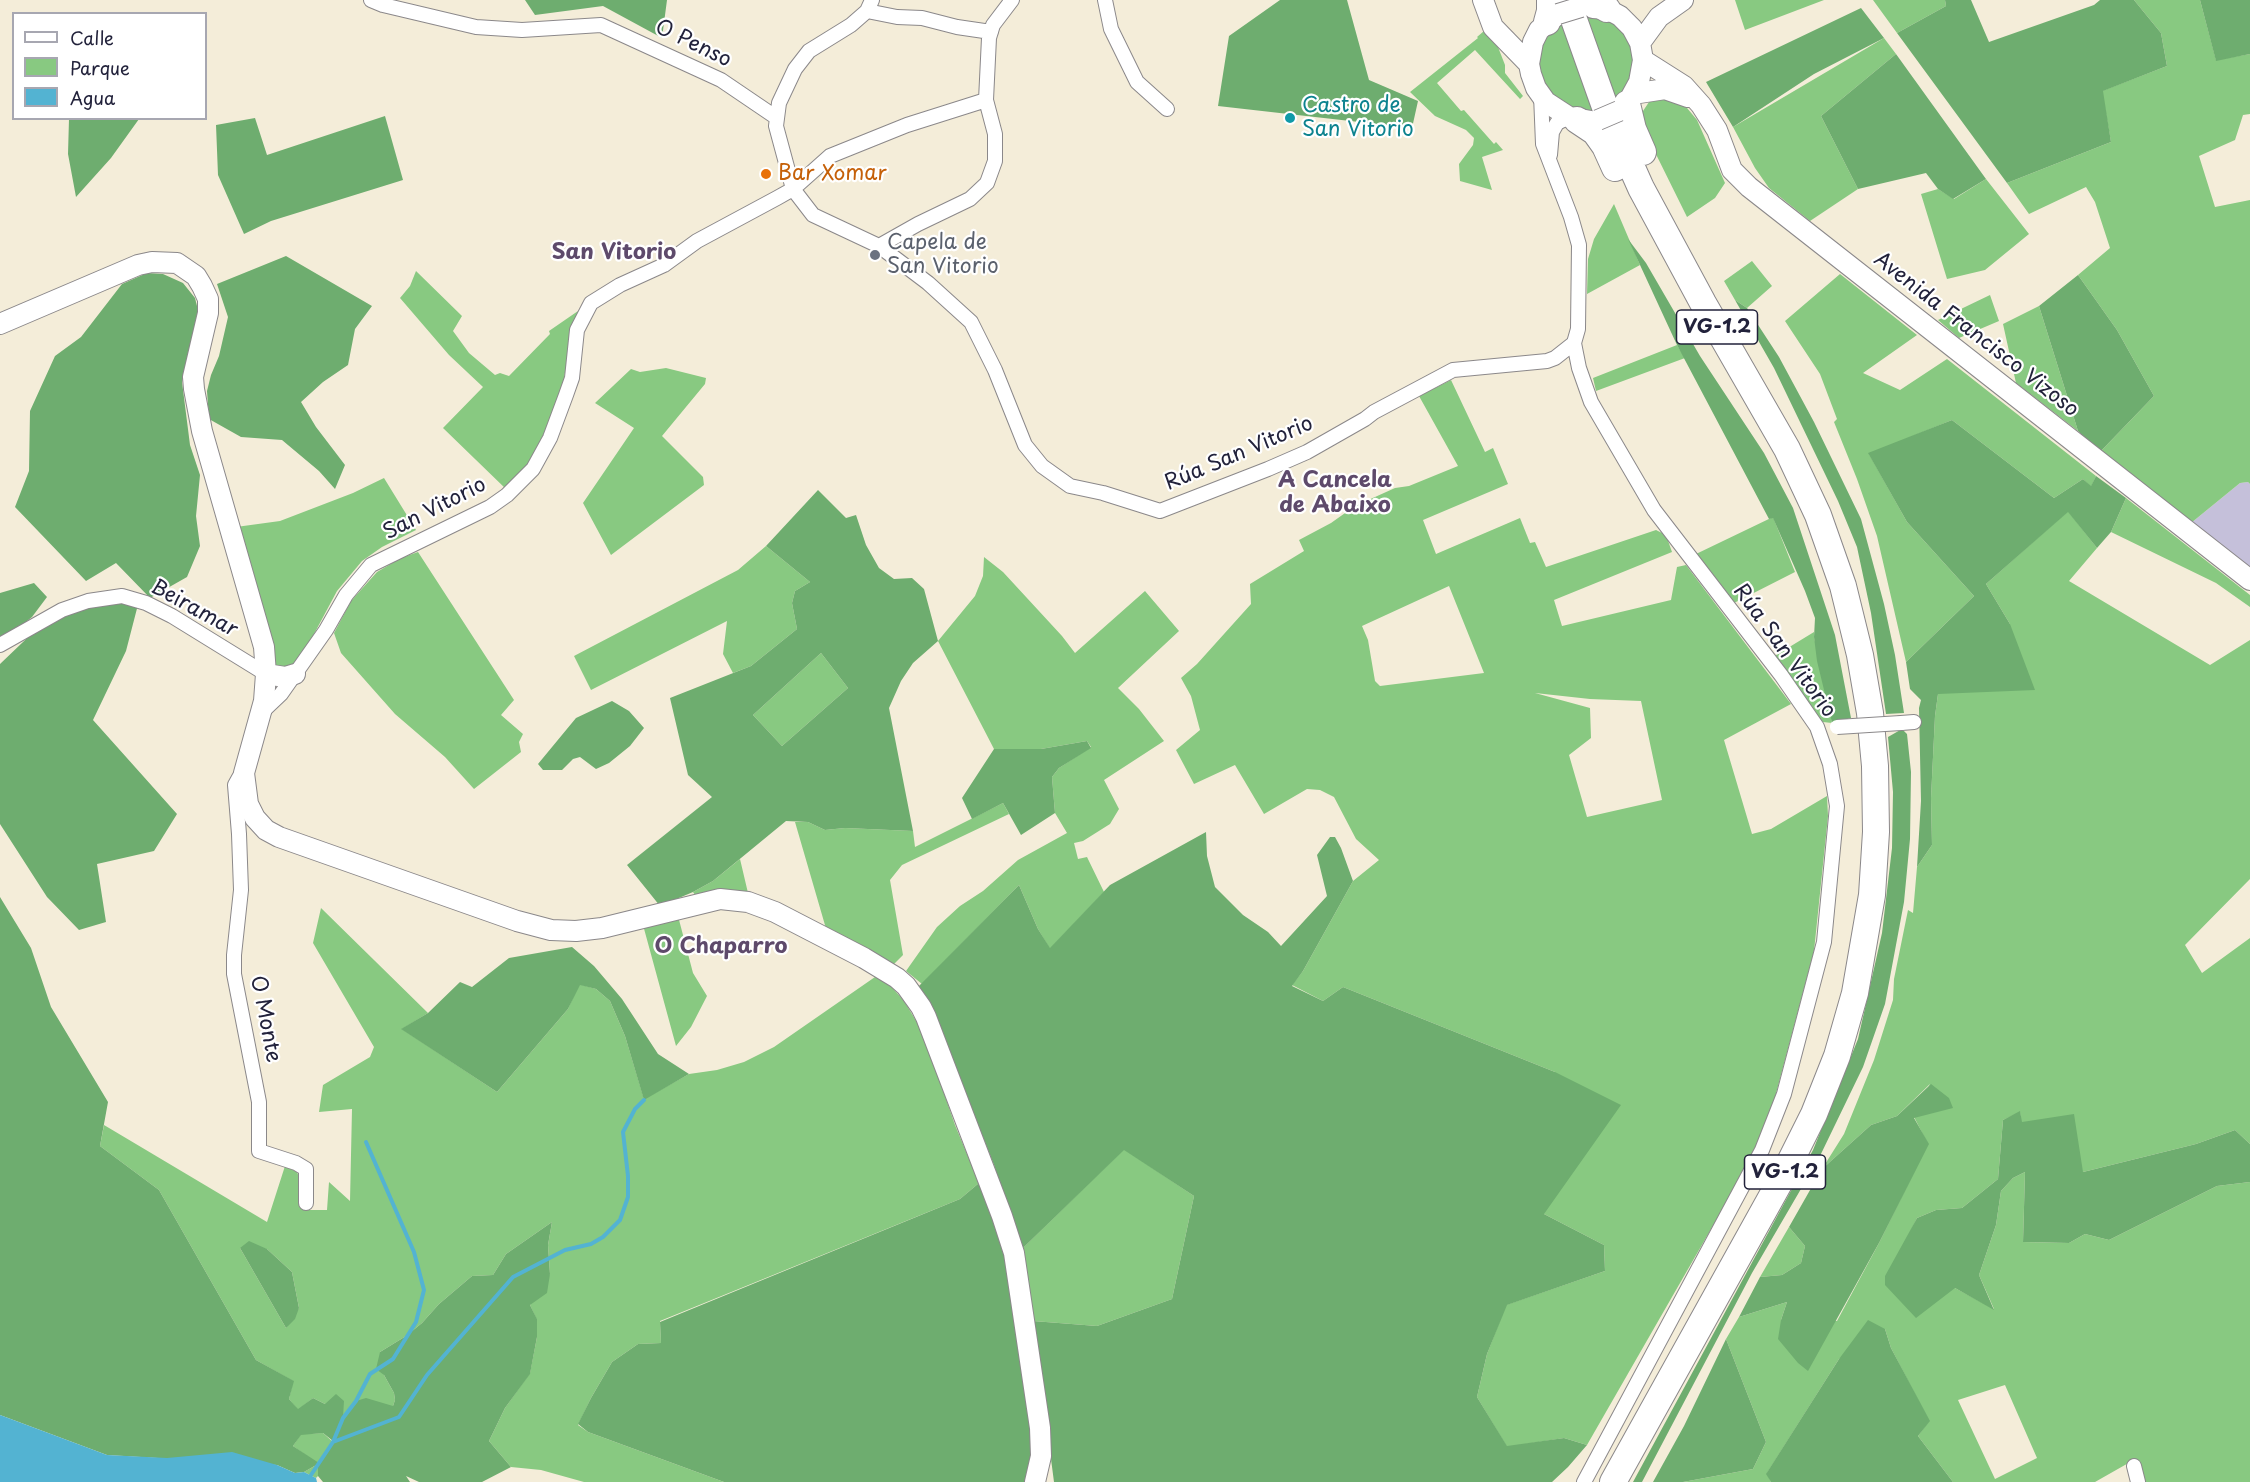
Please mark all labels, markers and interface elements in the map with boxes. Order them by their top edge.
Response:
legend [12,12,207,120]
street label: O Penso [651,15,735,73]
text: Calle [70,24,114,51]
text: Parque [70,54,130,81]
text: Agua [70,84,115,111]
place label: Castro de San Vitorio [1302,93,1414,143]
marker: Castro de San Vitorio [1283,111,1297,125]
place label: Bar Xomar [778,161,887,187]
marker: Bar Xomar [759,167,773,181]
place label: Capela de San Vitorio [887,230,999,280]
district label: San Vitorio [552,240,676,266]
street label: Avenida Francisco Vizoso [1869,247,2083,423]
marker: Capela de San Vitorio [868,248,882,262]
road number: VG-1.2 [1676,310,1758,344]
street label: Rúa San Vitorio [1161,411,1317,497]
district label: A Cancela de Abaixo [1278,468,1392,520]
street label: San Vitorio [380,472,490,546]
street label: Beiramar [146,575,242,643]
street label: Rúa San Vitorio [1727,579,1841,723]
district label: O Chaparro [654,934,788,960]
street label: O Monte [244,973,286,1065]
road number: VG-1.2 [1744,1155,1826,1189]

